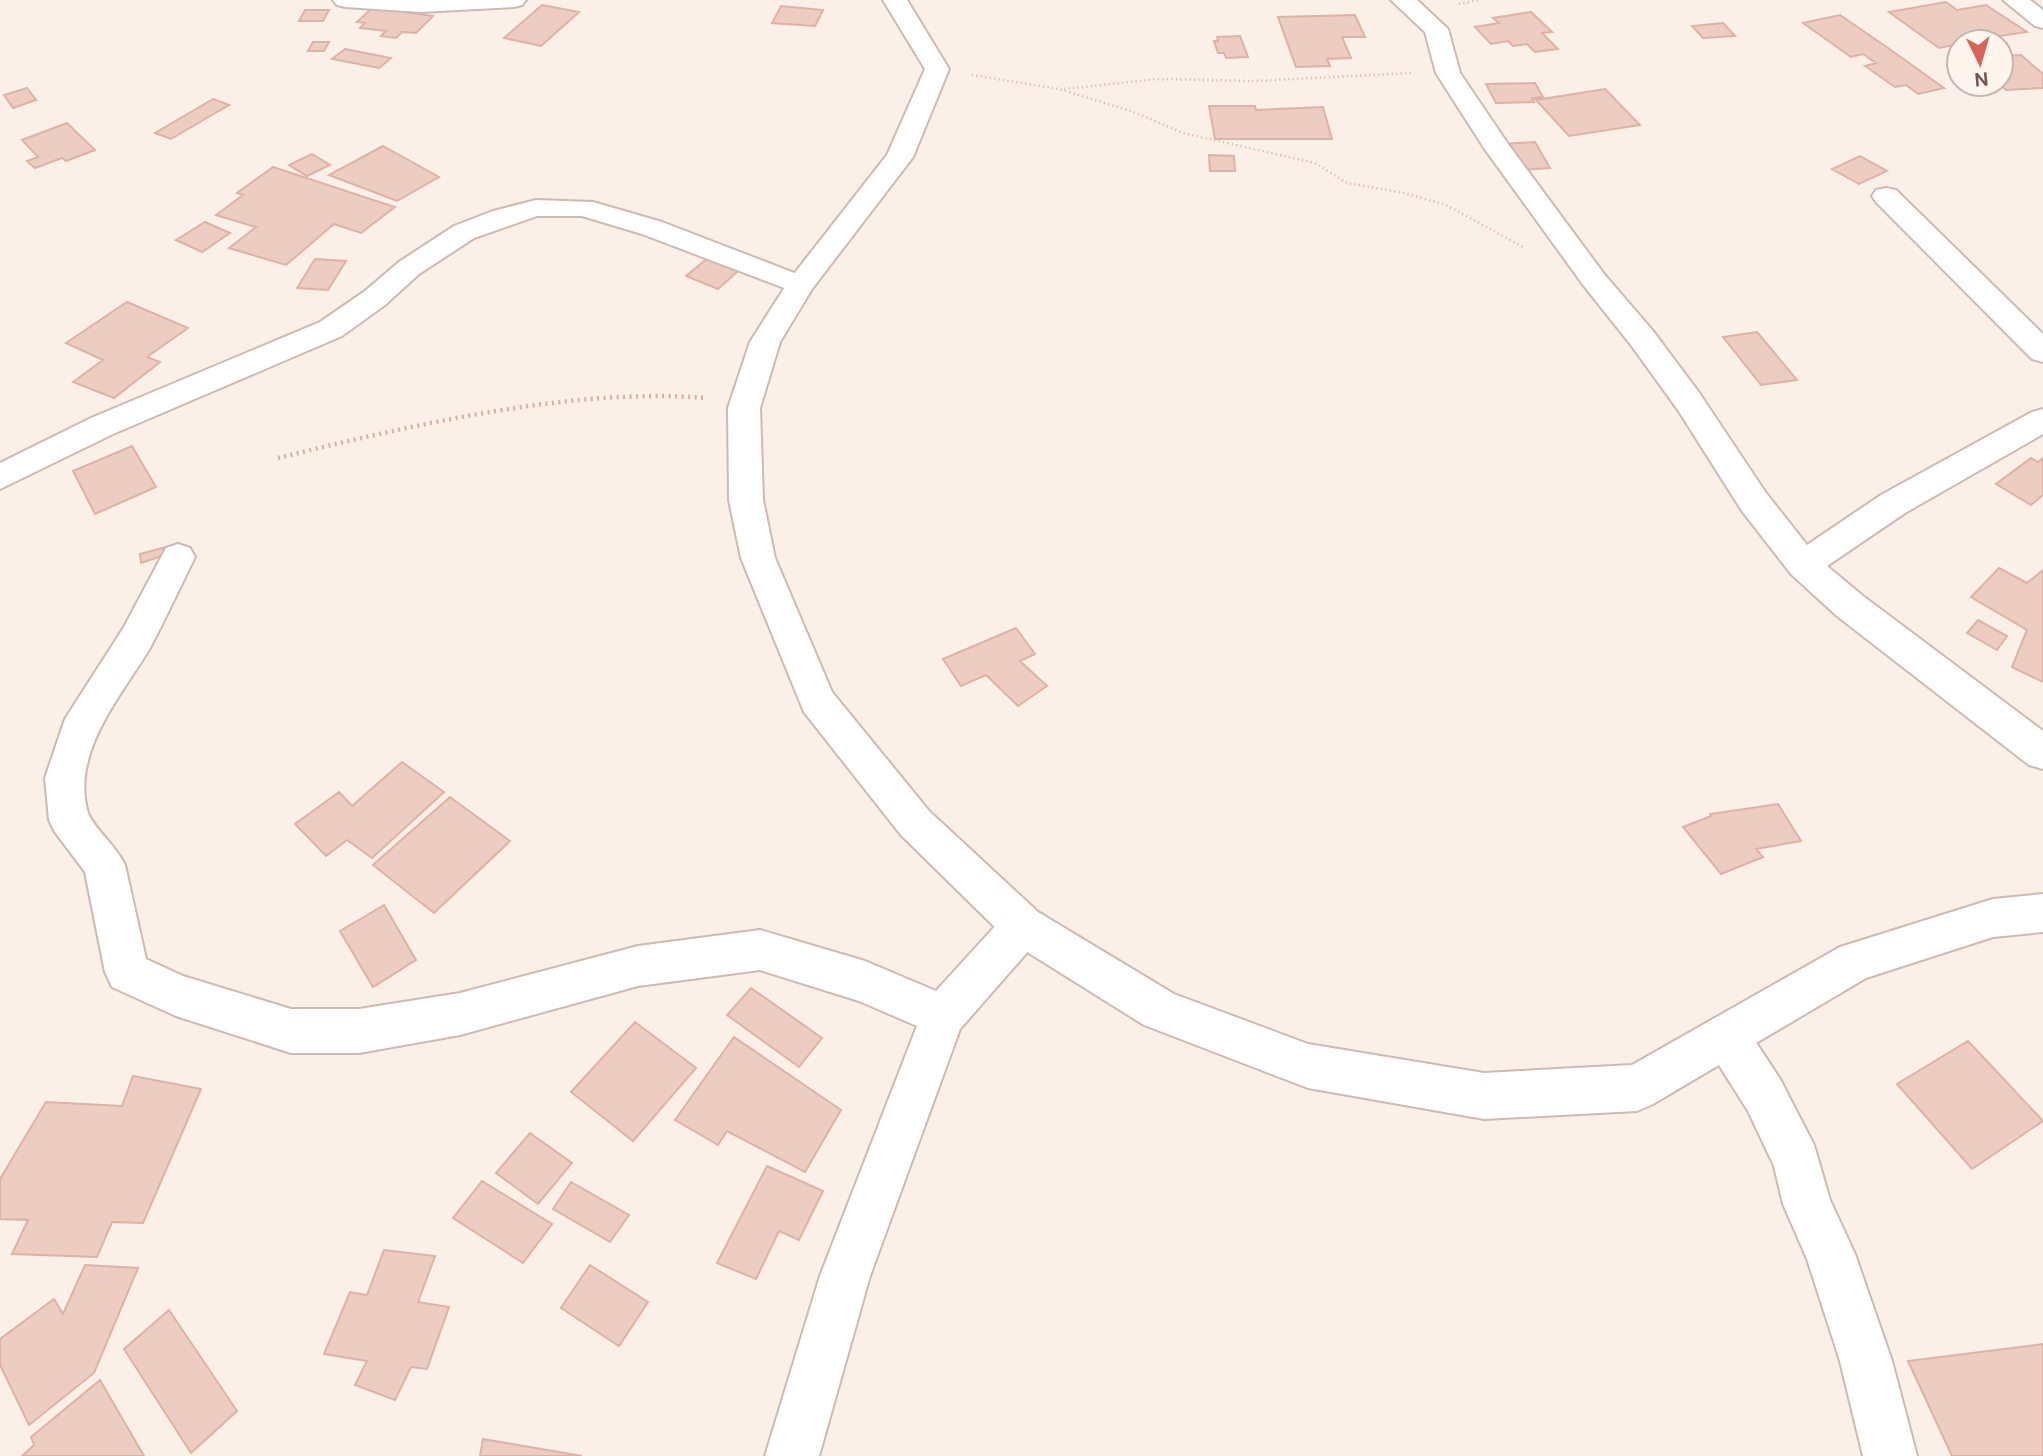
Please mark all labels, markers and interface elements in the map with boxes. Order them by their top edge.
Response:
north arrow [1945,28,2015,98]
text: N [1973,66,1989,92]

